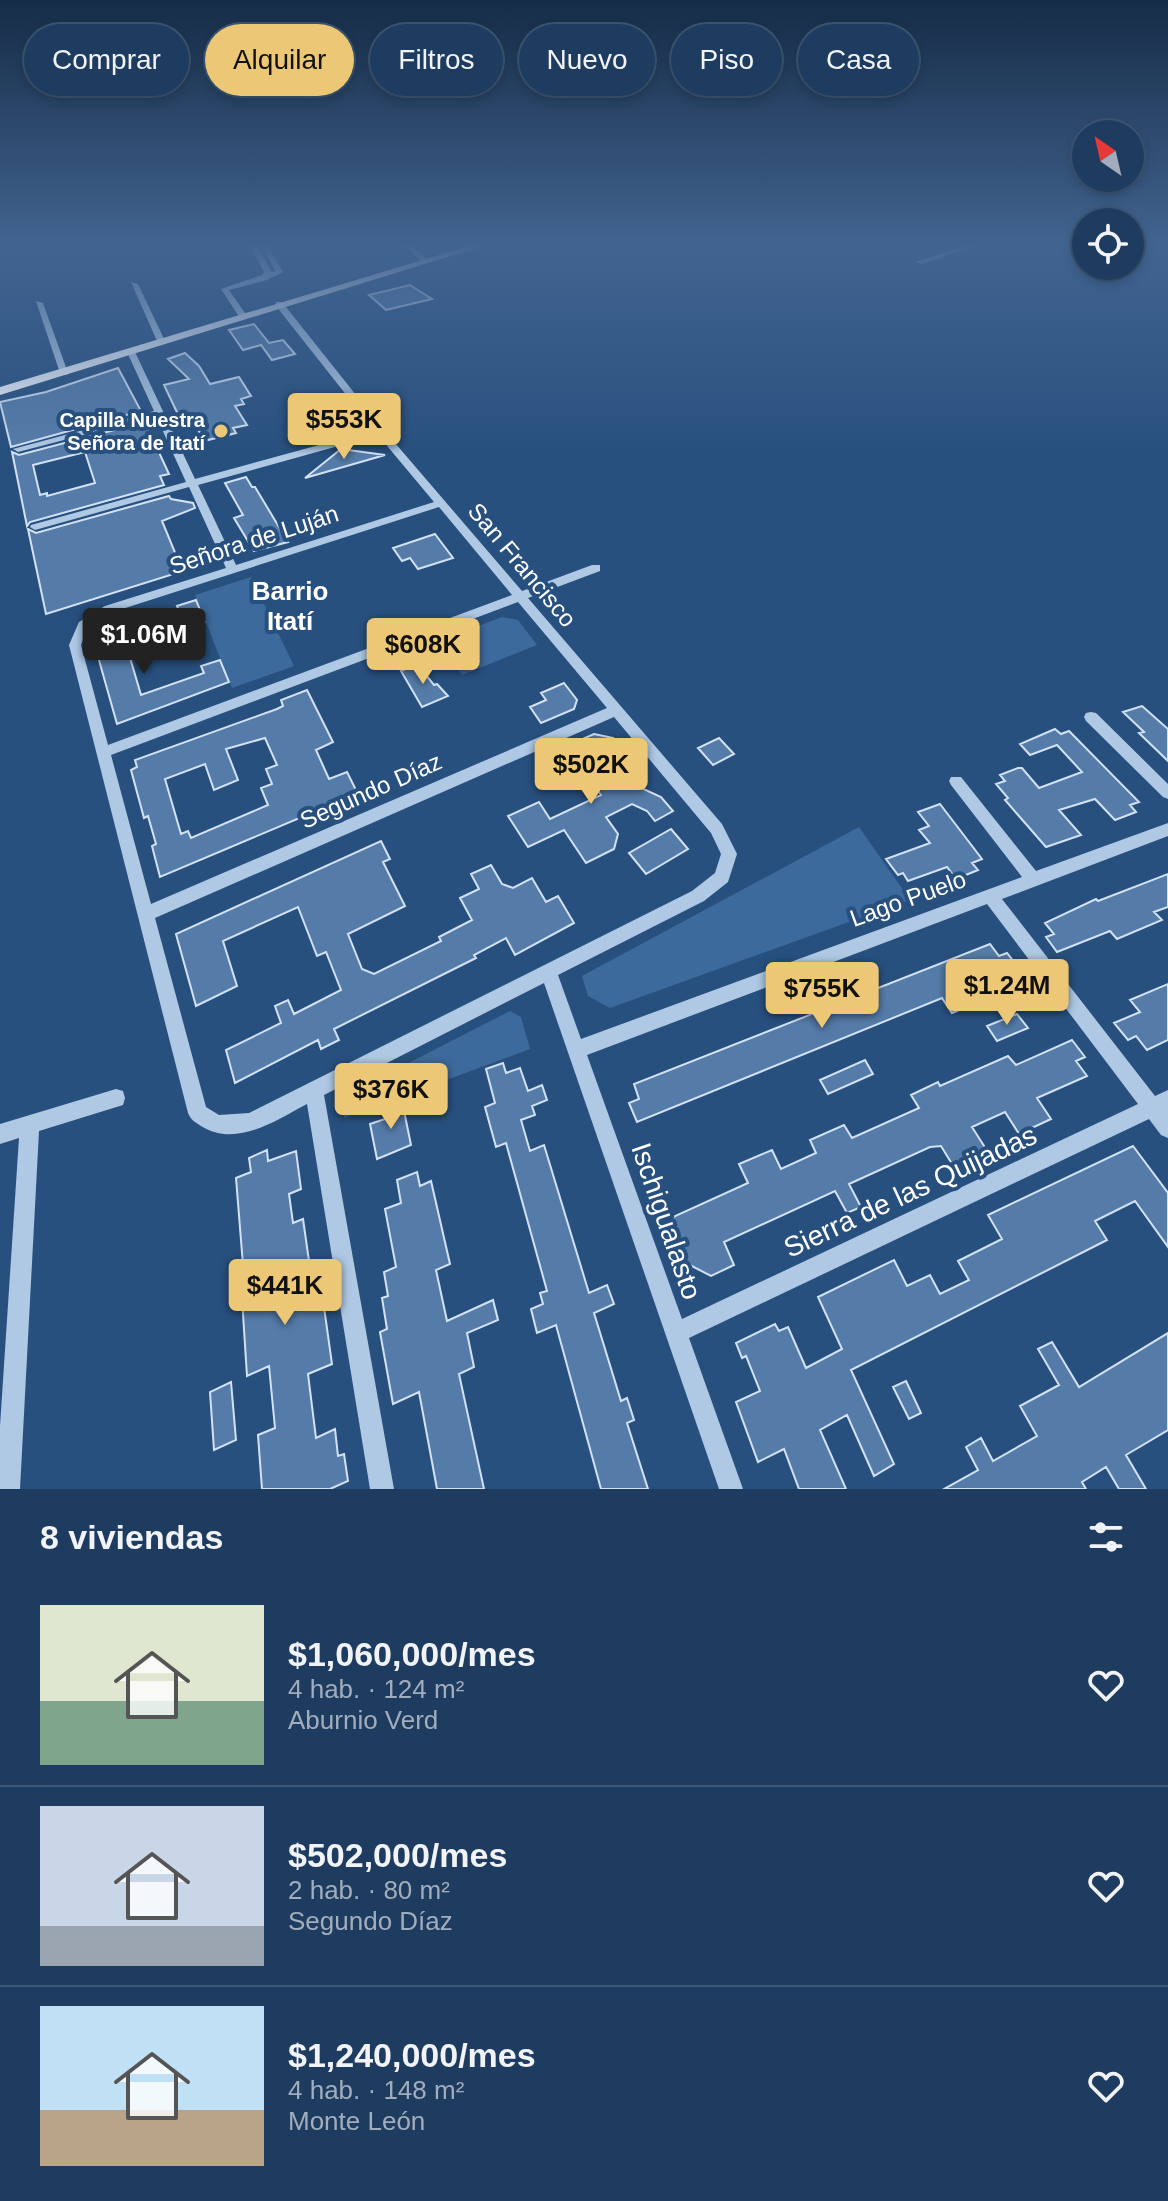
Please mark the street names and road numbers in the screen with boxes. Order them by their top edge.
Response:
street label: San Francisco [463,497,582,632]
street label: Señora de Luján [166,499,342,580]
street label: Segundo Díaz [296,747,446,834]
street label: Lago Puelo [846,865,970,932]
street label: Sierra de las Quijadas [779,1119,1042,1264]
street label: Ischigualasto [625,1139,708,1303]

